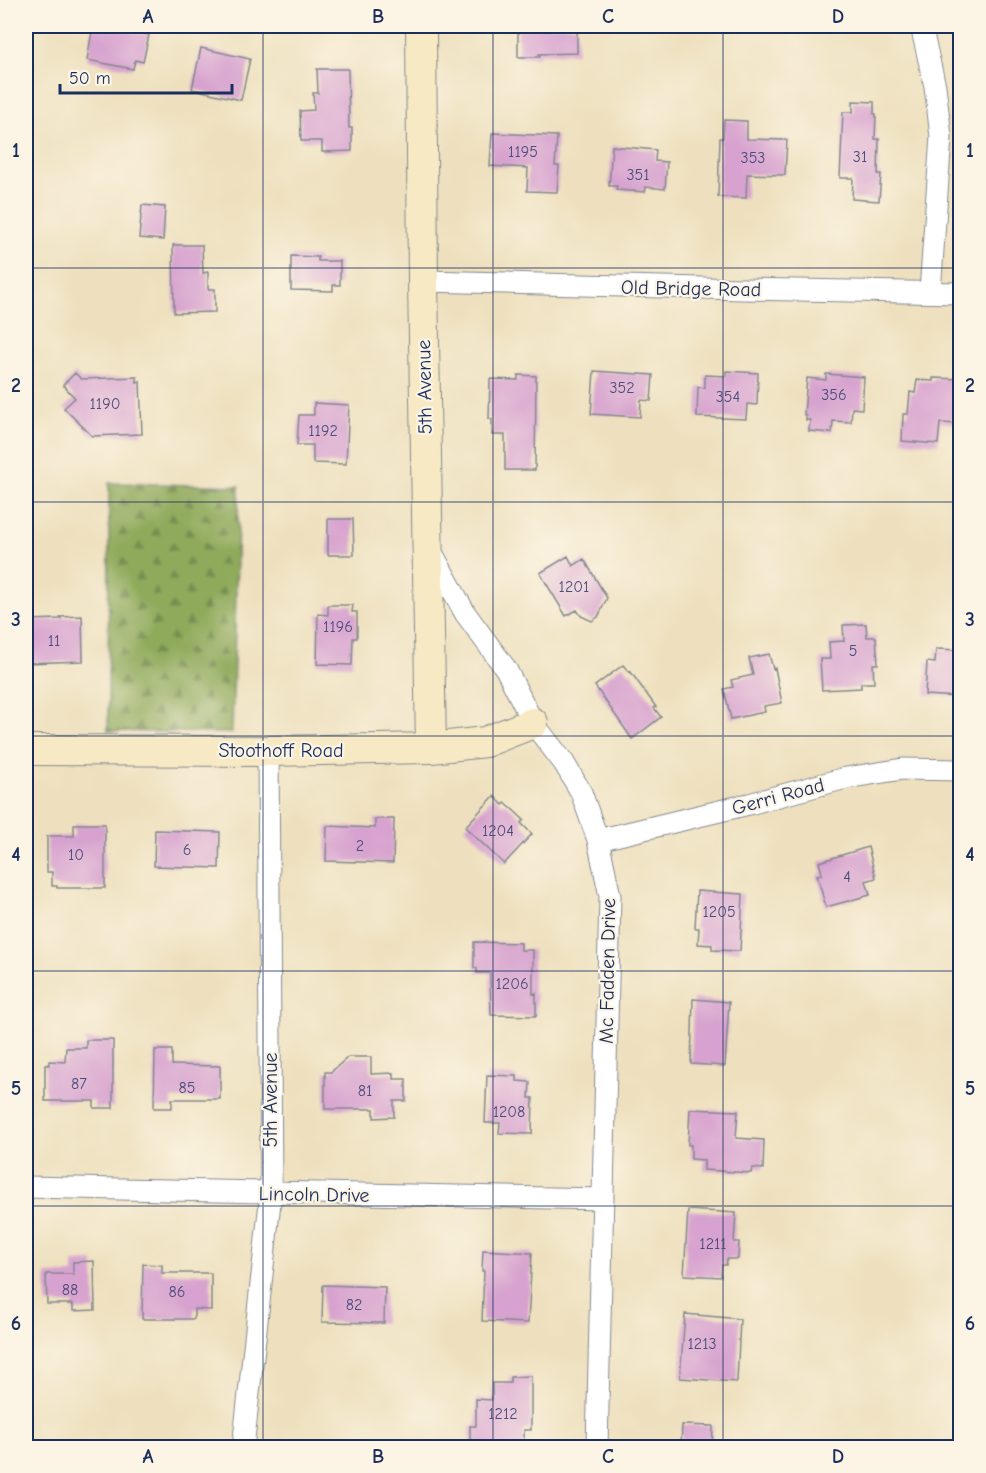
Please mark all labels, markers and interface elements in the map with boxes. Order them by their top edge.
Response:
text: A [142,5,154,28]
text: B [372,5,384,28]
text: C [602,5,614,28]
text: D [832,5,844,28]
scale bar [60,57,232,95]
text: 50 m [69,68,111,89]
text: 1 [12,139,20,162]
text: 1 [966,139,974,162]
house number: 1195 [508,143,538,161]
house number: 31 [853,148,867,166]
house number: 353 [741,149,765,167]
house number: 351 [626,166,650,184]
street label: Old Bridge Road [621,276,761,301]
street label: 5th Avenue [412,339,437,435]
text: 2 [11,374,21,397]
text: 2 [965,374,975,397]
house number: 352 [609,379,635,397]
house number: 356 [821,386,847,404]
house number: 354 [716,388,740,406]
house number: 1190 [90,395,120,413]
house number: 1192 [308,422,338,440]
house number: 1201 [559,578,589,596]
text: 3 [11,608,21,631]
text: 3 [965,608,975,631]
house number: 1196 [323,618,353,636]
house number: 11 [48,632,60,650]
house number: 5 [849,642,857,660]
street label: Stoothoff Road [218,739,344,762]
street label: Gerri Road [729,773,827,820]
house number: 1204 [482,822,514,840]
house number: 2 [356,837,364,855]
house number: 6 [183,841,191,859]
text: 4 [11,843,21,866]
text: 4 [965,843,975,866]
house number: 10 [68,846,84,864]
house number: 4 [843,868,851,886]
street label: Mc Fadden Drive [595,898,620,1044]
house number: 1205 [702,903,736,921]
house number: 1206 [495,975,529,993]
street label: 5th Avenue [259,1053,282,1147]
house number: 87 [71,1075,87,1093]
text: 5 [11,1077,21,1100]
text: 5 [965,1077,975,1100]
house number: 85 [179,1079,195,1097]
house number: 81 [358,1082,372,1100]
house number: 1208 [493,1103,525,1121]
street label: Lincoln Drive [258,1182,370,1207]
house number: 1211 [699,1235,727,1253]
house number: 88 [62,1281,78,1299]
house number: 86 [169,1283,185,1301]
house number: 82 [346,1296,362,1314]
text: 6 [11,1312,21,1335]
text: 6 [965,1312,975,1335]
house number: 1213 [687,1335,717,1353]
house number: 1212 [488,1405,518,1423]
text: A [142,1445,154,1468]
text: B [372,1445,384,1468]
text: C [602,1445,614,1468]
text: D [832,1445,844,1468]

